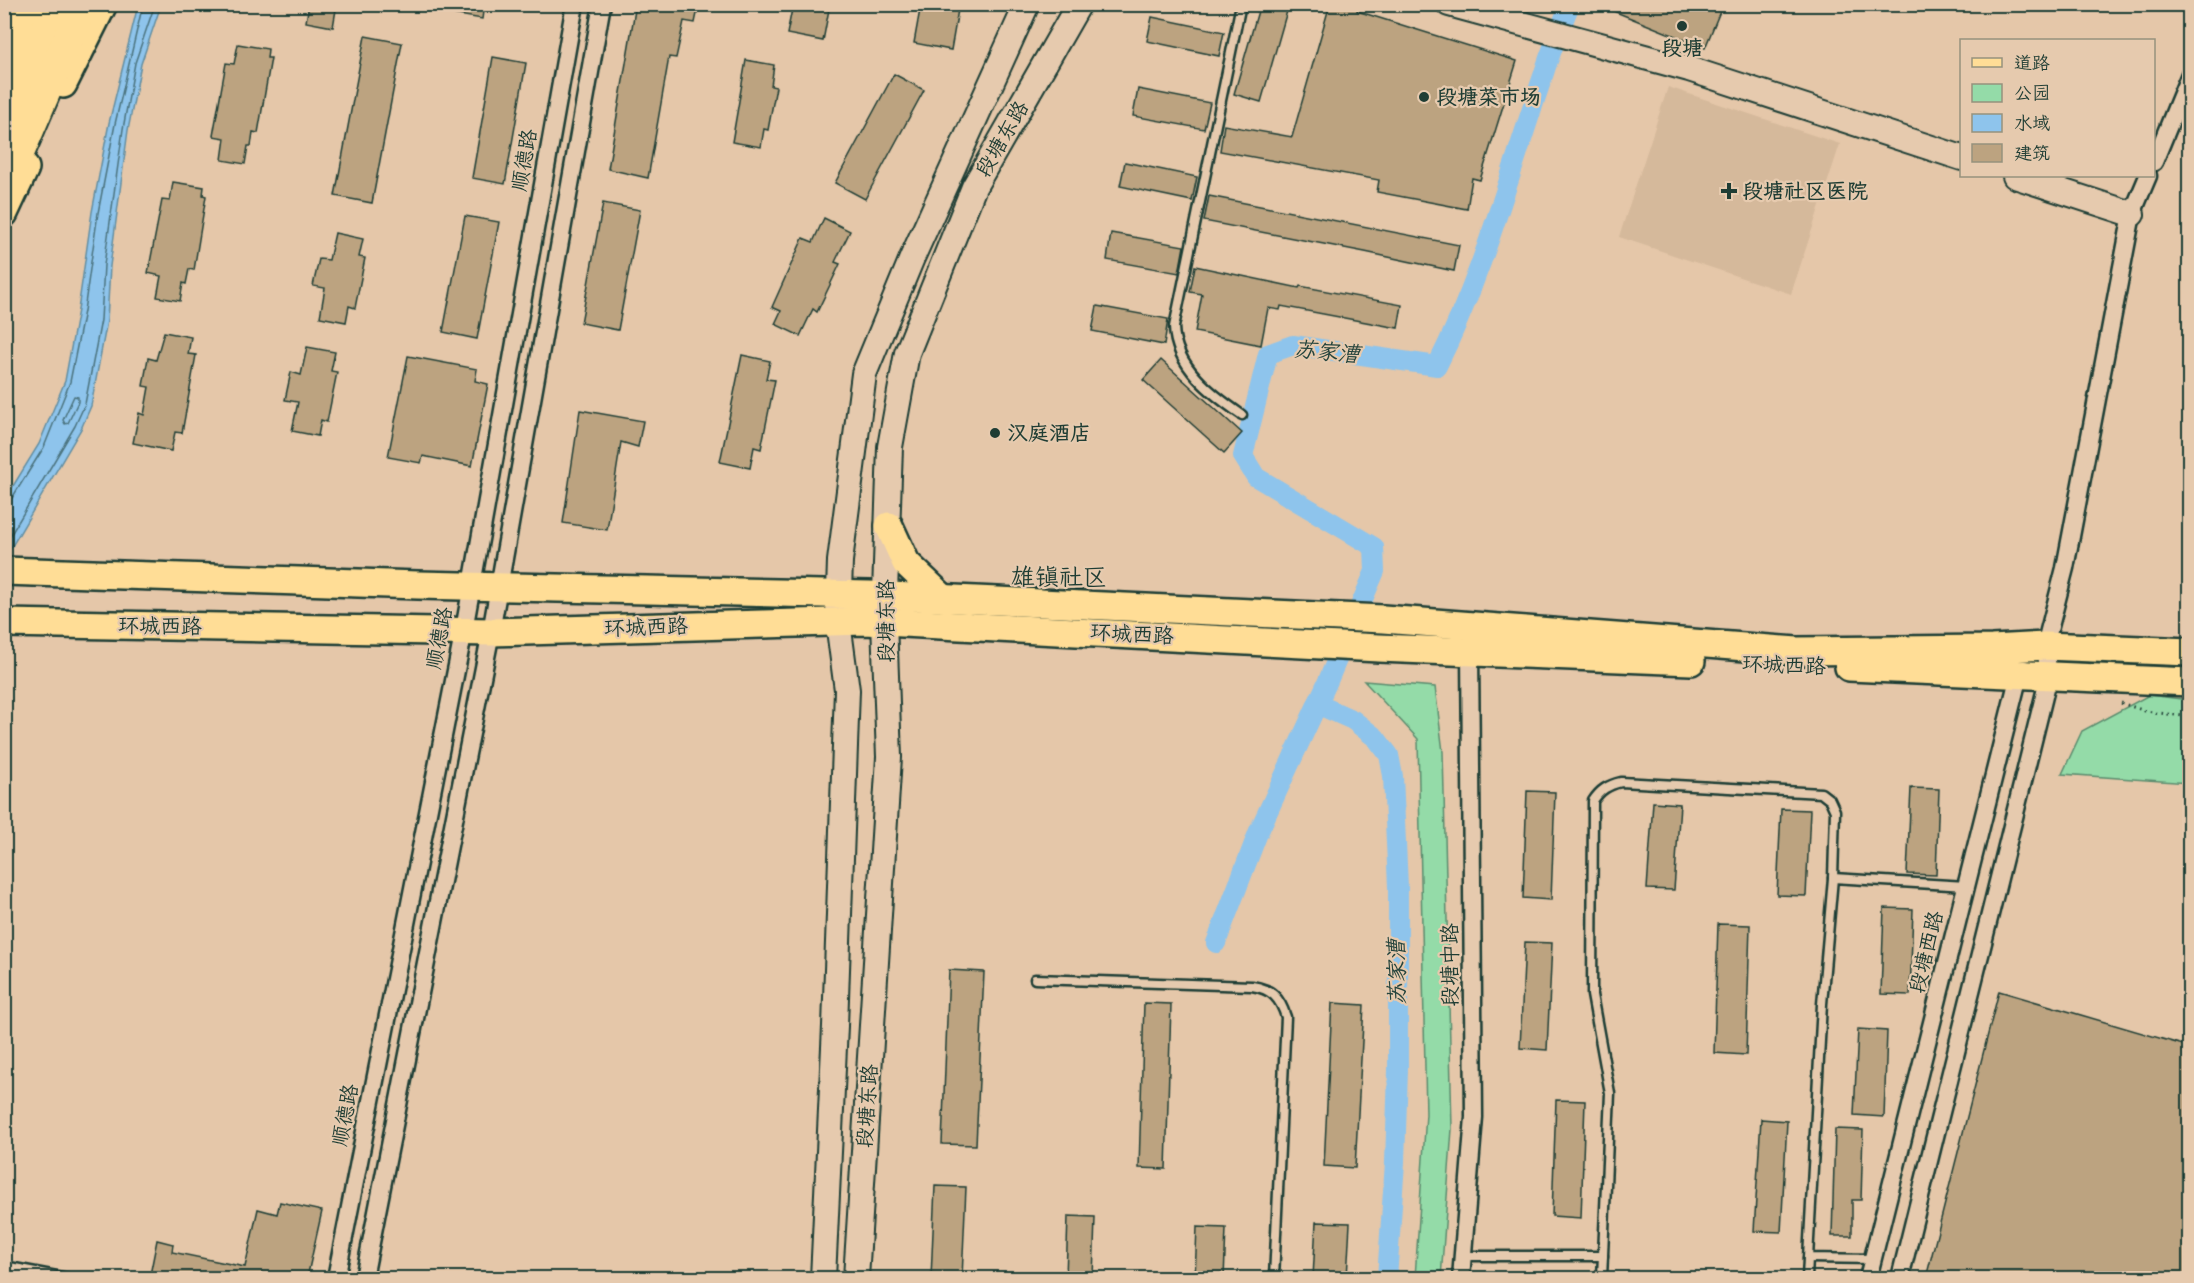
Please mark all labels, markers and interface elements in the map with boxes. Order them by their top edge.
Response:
marker: 段塘 [1675,19,1689,33]
place label: 段塘 [1661,36,1703,60]
legend [1960,39,2155,177]
text: 道路 [2014,53,2050,74]
text: 公园 [2014,83,2050,104]
place label: 段塘菜市场 [1436,85,1541,109]
marker: 段塘菜市场 [1417,90,1431,104]
street label: 段塘东路 [971,97,1033,181]
text: 水域 [2014,113,2050,134]
street label: 顺德路 [507,127,541,193]
text: 建筑 [2014,143,2050,164]
place label: 段塘社区医院 [1742,179,1868,203]
marker: 段塘社区医院 [1720,182,1738,200]
water label: 苏家漕 [1293,336,1364,368]
place label: 汉庭酒店 [1007,421,1091,445]
marker: 汉庭酒店 [988,426,1002,440]
district label: 雄镇社区 [1011,563,1107,591]
street label: 段塘东路 [874,579,898,663]
street label: 顺德路 [421,605,457,671]
street label: 环城西路 [118,613,202,639]
street label: 环城西路 [604,614,688,640]
street label: 环城西路 [1089,620,1175,648]
street label: 环城西路 [1742,652,1826,678]
street label: 段塘西路 [1904,908,1948,996]
street label: 段塘中路 [1438,923,1462,1007]
water label: 苏家漕 [1383,936,1411,1005]
street label: 段塘东路 [852,1063,882,1149]
street label: 顺德路 [327,1082,363,1148]

